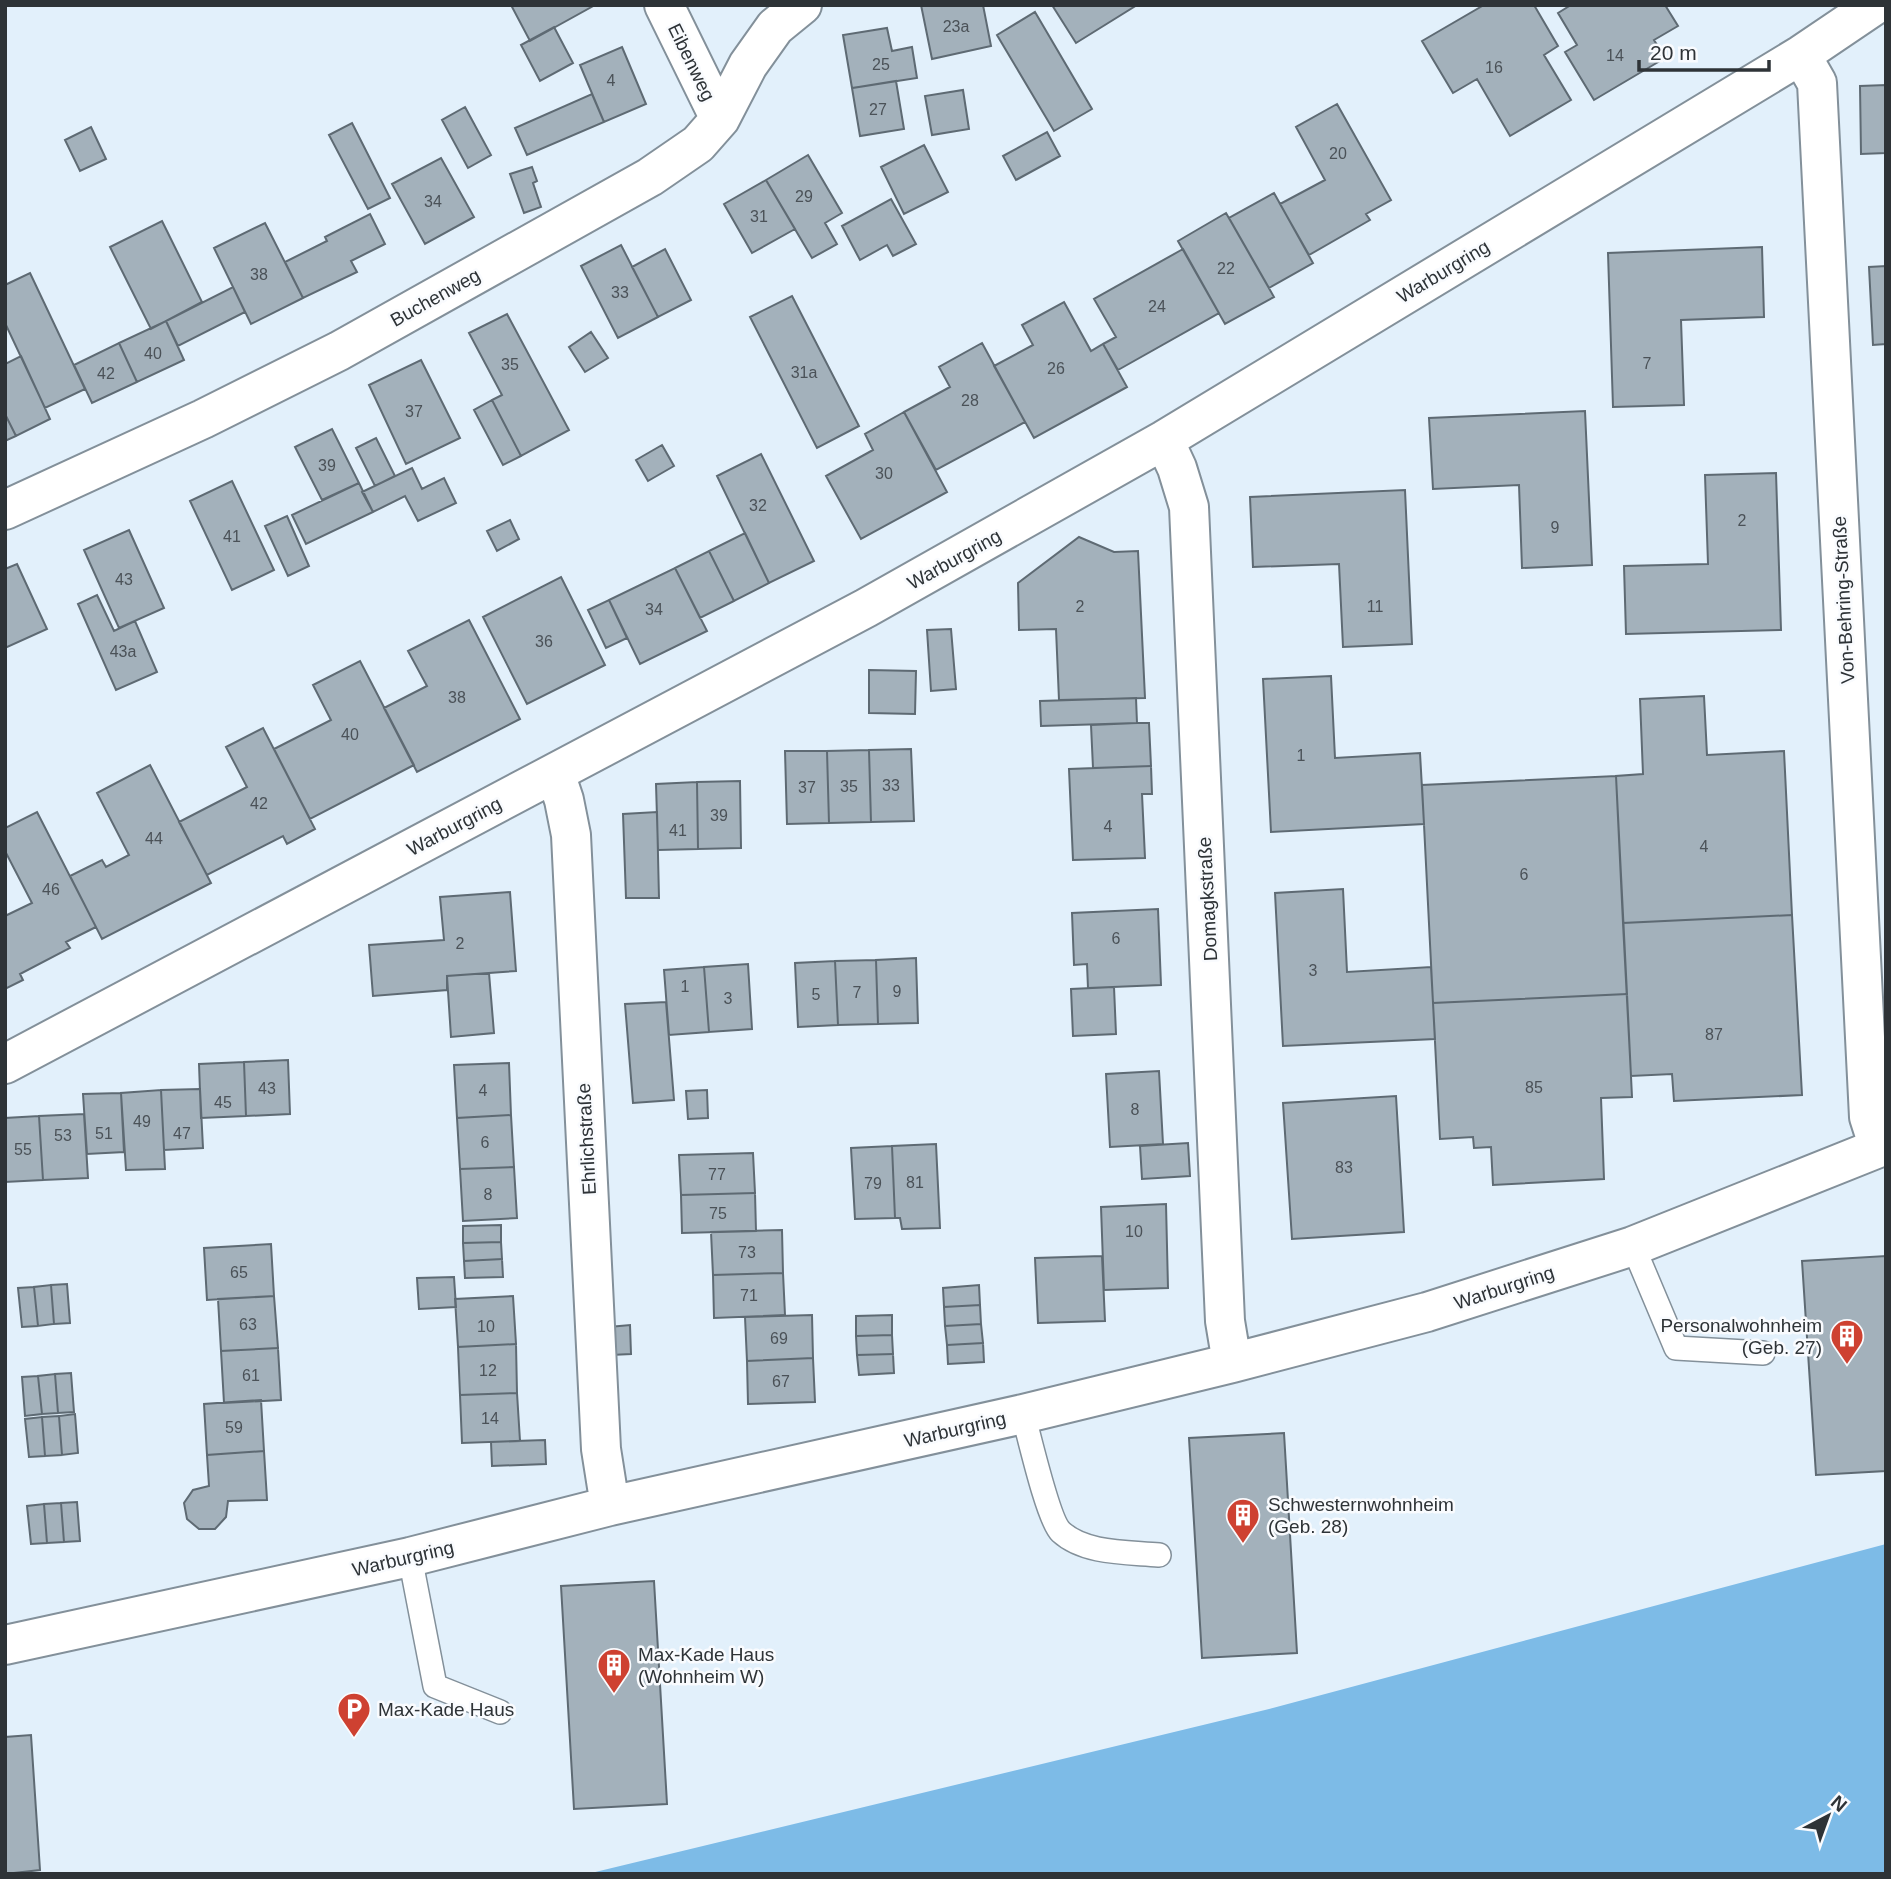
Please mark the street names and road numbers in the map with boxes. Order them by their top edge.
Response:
street label: Eibenweg [664,20,719,104]
street label: Warburgring [1393,236,1493,307]
street label: Buchenweg [387,264,484,331]
street label: Von-Behring-Straße [1829,516,1858,684]
street label: Warburgring [904,525,1005,594]
street label: Warburgring [403,793,505,860]
street label: Domagkstraße [1194,836,1221,962]
street label: Ehrlichstraße [573,1083,600,1195]
street label: Warburgring [1452,1261,1557,1314]
street label: Warburgring [902,1408,1008,1451]
street label: Warburgring [350,1537,456,1580]

